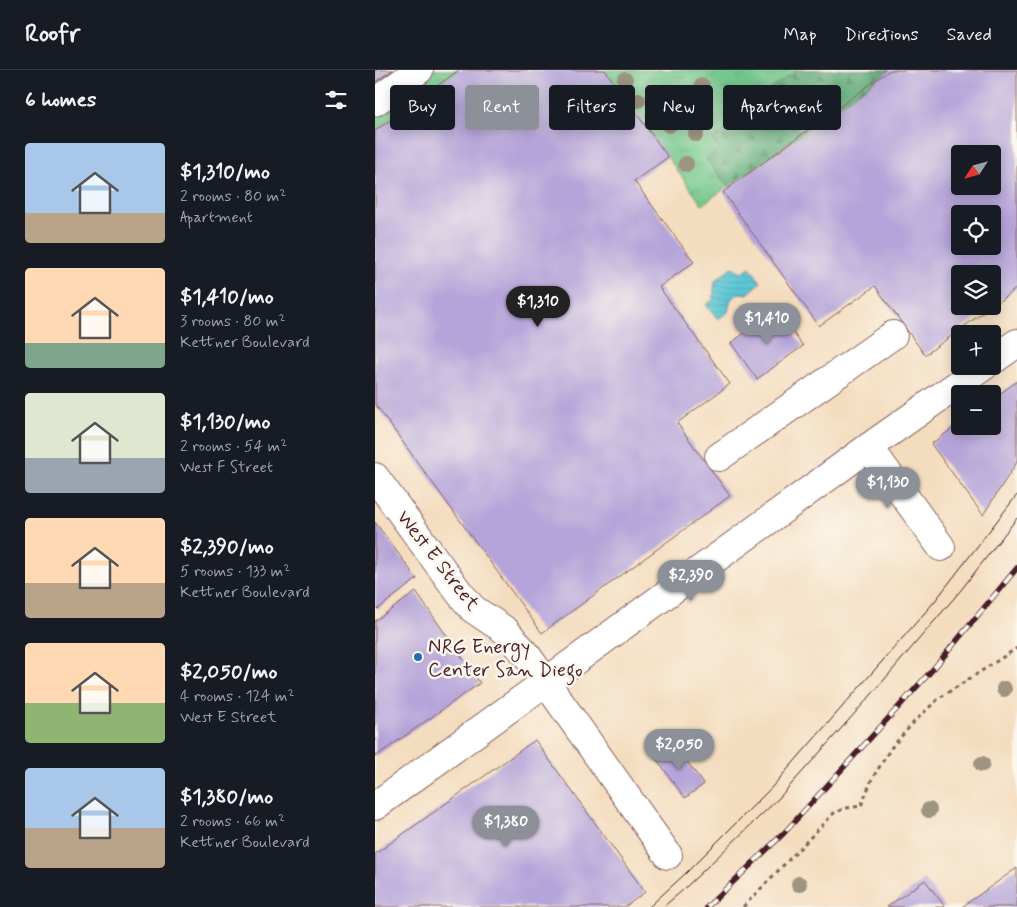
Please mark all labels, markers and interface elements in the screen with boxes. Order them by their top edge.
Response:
text: Roofr [25,19,80,50]
text: Map [784,23,817,47]
text: Directions [845,23,919,47]
text: Saved [947,23,992,47]
chip: Buy [390,85,455,130]
chip: Rent [465,85,539,130]
chip: Filters [549,85,635,130]
chip: New [645,85,713,130]
chip: Apartment [723,85,841,130]
text: 6 homes [25,86,96,114]
icon: filters [322,86,350,114]
north arrow [951,145,1001,195]
map controls [951,145,1001,435]
text: $1,310/mo [180,158,270,186]
icon: home [65,163,125,223]
text: 2 rooms · 80 m² [180,186,286,207]
button: locate [951,205,1001,255]
text: Apartment [180,207,253,228]
button: layers [951,265,1001,315]
text: $1,410/mo [180,283,274,311]
pin: $1,310 [497,286,579,328]
icon: home [65,288,125,348]
text: $1,310 [517,291,559,312]
pin: $1,410 [726,302,808,345]
text: $1,410 [745,308,789,329]
text: 3 rooms · 80 m² [180,311,286,332]
button: + [951,325,1001,375]
text: Kettner Boulevard [180,332,310,353]
button: − [951,385,1001,435]
text: $1,130/mo [180,408,270,436]
icon: home [65,413,125,473]
text: 2 rooms · 54 m² [180,436,287,457]
text: West F Street [180,457,273,478]
pin: $1,130 [847,466,929,509]
text: $1,130 [867,472,909,493]
street label: West E Street [390,505,486,617]
text: $2,390/mo [180,533,274,561]
icon: home [65,538,125,598]
pin: $2,390 [650,560,732,602]
text: 5 rooms · 133 m² [180,561,290,582]
text: $2,390 [669,565,713,586]
text: Kettner Boulevard [180,582,310,603]
place label: NRG Energy Center San Diego [428,634,583,686]
marker: NRG Energy Center San Diego [412,651,424,663]
text: $2,050/mo [180,658,277,686]
icon: home [65,663,125,723]
text: 4 rooms · 124 m² [180,686,295,707]
text: West E Street [180,707,277,728]
pin: $2,050 [638,728,720,771]
text: $2,050 [655,734,703,755]
text: $1,380/mo [180,783,273,811]
icon: home [65,788,125,848]
pin: $1,380 [465,806,547,848]
text: 2 rooms · 66 m² [180,811,285,832]
text: $1,380 [484,811,528,832]
text: Kettner Boulevard [180,832,310,853]

